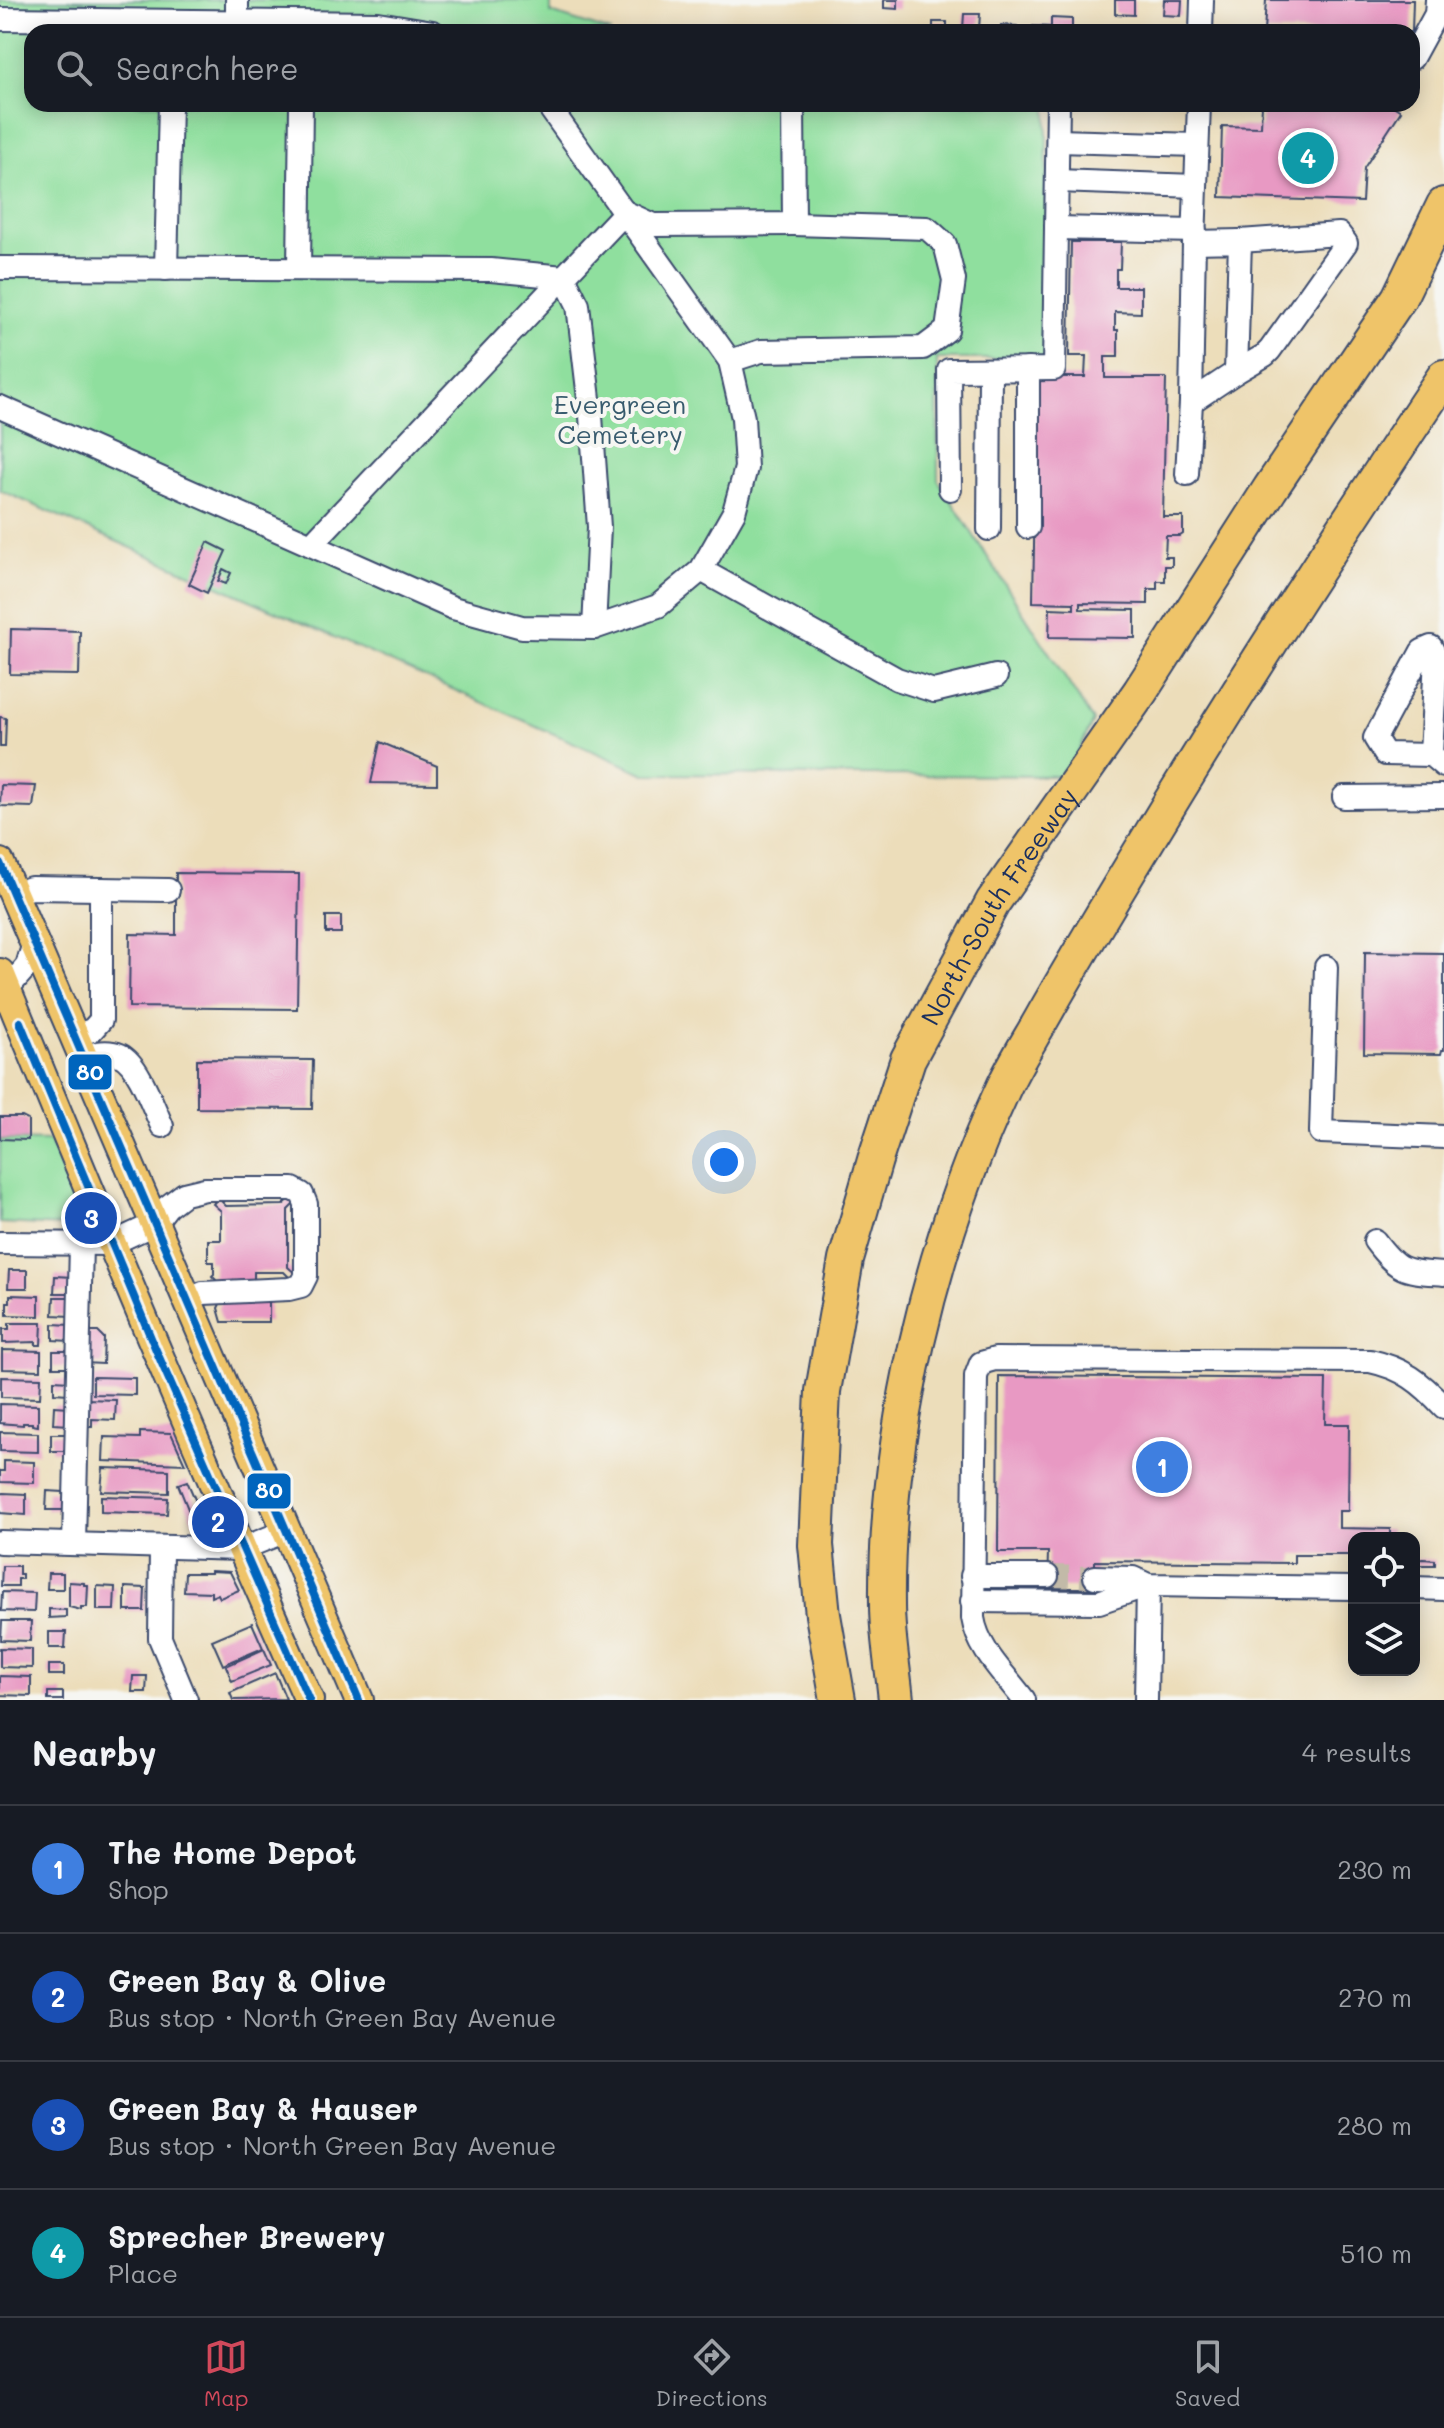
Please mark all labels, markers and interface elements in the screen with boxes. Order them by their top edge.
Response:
search box [24,24,1420,112]
icon: search [52,46,96,90]
text: Search here [116,48,299,88]
pin: 4 [1282,128,1334,188]
park label: Evergreen Cemetery [554,387,686,451]
street label: North-South Freeway [913,781,1085,1031]
line badge: 80 [67,1053,113,1091]
text: 80 [76,1057,104,1086]
your location [704,1142,744,1182]
pin: 3 [65,1188,117,1248]
pin: 1 [1136,1437,1188,1497]
line badge: 80 [246,1472,292,1510]
text: 80 [255,1475,283,1504]
pin: 2 [192,1492,244,1552]
map controls [1348,1532,1420,1676]
button: locate [1348,1532,1420,1604]
button: layers [1348,1604,1420,1676]
text: Nearby [32,1730,157,1775]
text: 4 results [1302,1735,1412,1769]
text: The Home Depot [108,1832,357,1872]
text: 1 [52,1852,64,1886]
text: 230 m [1337,1852,1412,1886]
text: Shop [108,1872,169,1906]
text: Green Bay & Olive [108,1960,386,2000]
text: 2 [51,1980,65,2014]
text: 270 m [1338,1980,1412,2014]
text: Bus stop · North Green Bay Avenue [108,2000,556,2034]
text: Green Bay & Hauser [108,2088,418,2128]
text: 3 [50,2108,66,2142]
text: 280 m [1337,2108,1412,2142]
text: Bus stop · North Green Bay Avenue [108,2128,556,2162]
text: Sprecher Brewery [108,2216,385,2256]
text: 4 [50,2236,66,2270]
text: 510 m [1340,2236,1412,2270]
text: Place [108,2256,178,2290]
tab: Map [204,2335,249,2412]
tab: Directions [656,2335,768,2412]
tab: Saved [1175,2335,1240,2412]

